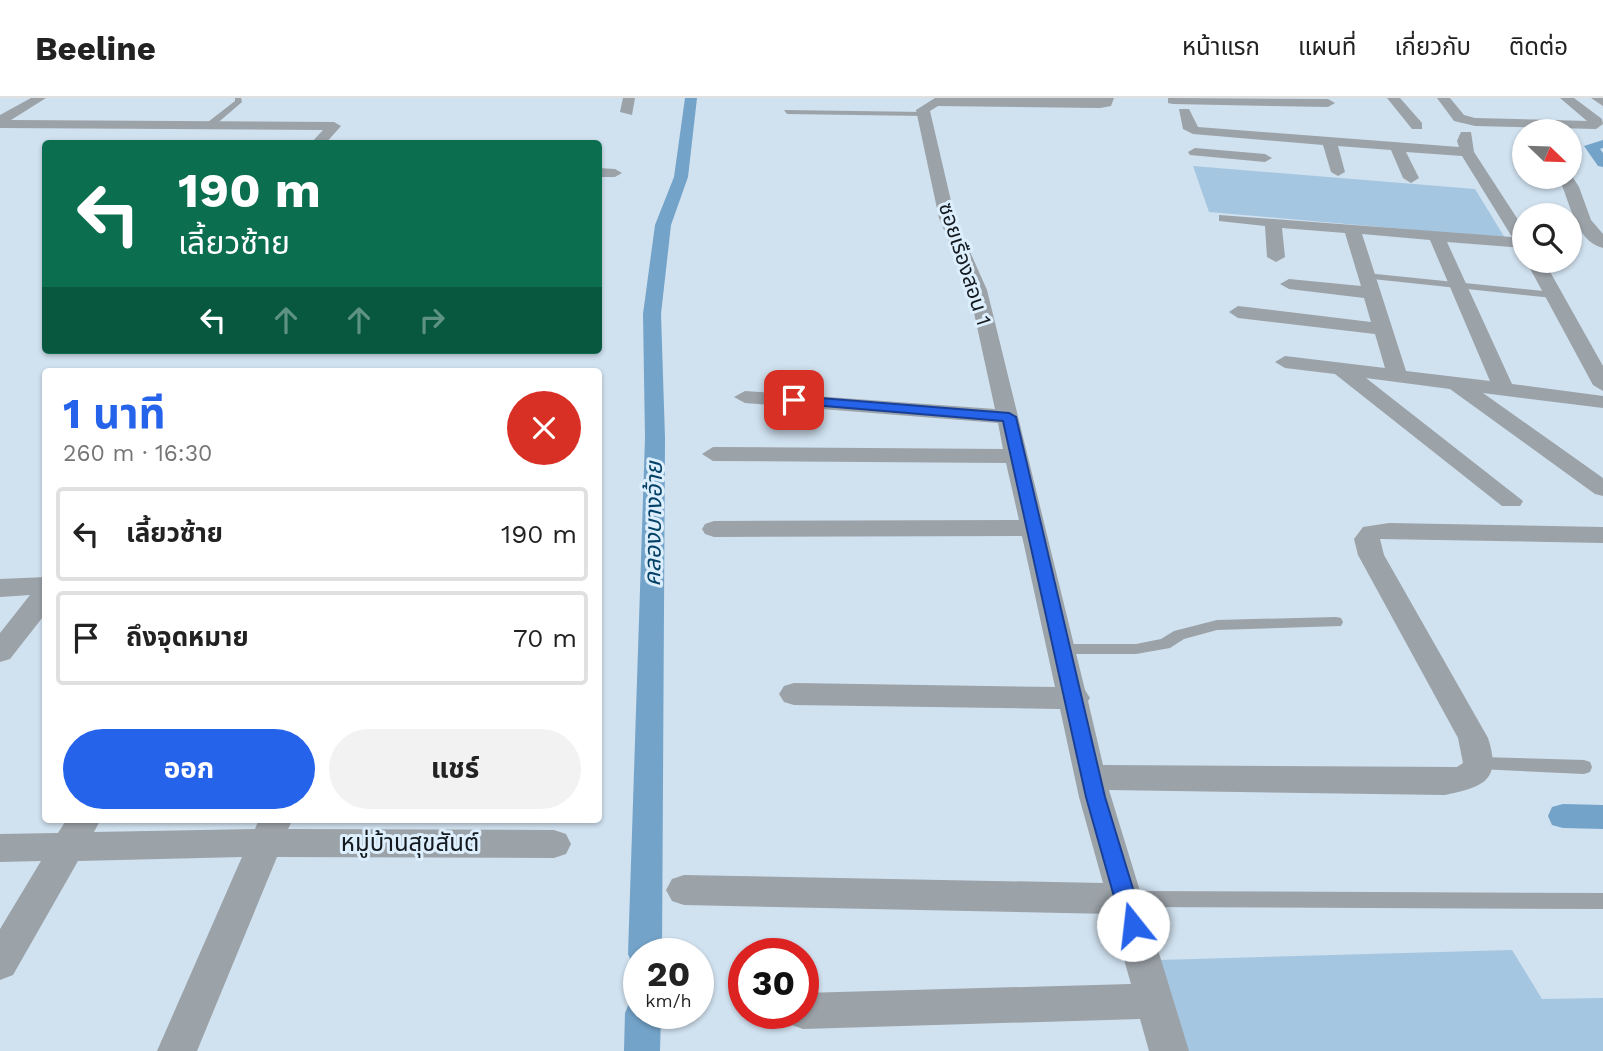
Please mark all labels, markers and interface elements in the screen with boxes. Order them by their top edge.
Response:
text: Beeline [35,29,156,68]
text: หน้าแรก [1182,33,1260,61]
text: แผนที่ [1298,33,1356,61]
text: เกี่ยวกับ [1394,33,1471,61]
text: ติดต่อ [1509,33,1568,61]
north arrow [1512,119,1582,189]
map controls [1512,119,1582,273]
text: 190 m [178,161,321,219]
icon: left [63,168,154,259]
street label: ซอยเรืองสอน 1 [934,199,997,328]
button: search [1512,203,1582,273]
text: เลี้ยวซ้าย [178,224,290,262]
icon: left [194,301,232,339]
icon: ahead [267,301,305,339]
icon: ahead [340,301,378,339]
icon: right [413,301,451,339]
pin [764,370,824,430]
icon: arrive [775,381,813,419]
text: 1 นาที [63,389,166,438]
button: close [507,391,581,465]
text: 260 m · 16:30 [63,440,212,467]
water label: คลองบางอ้าย [639,460,668,587]
icon: left [67,515,105,553]
text: เลี้ยวซ้าย [126,518,223,548]
text: 190 m [501,519,577,549]
icon: arrive [67,619,105,657]
text: ถึงจุดหมาย [126,622,249,652]
text: 70 m [513,623,577,653]
button: ออก [63,729,315,809]
button: แชร์ [329,729,581,809]
street label: หมู่บ้านสุขสันต์ [341,829,479,858]
position arrow [1096,888,1170,962]
speed limit sign: 30 [728,938,819,1029]
text: 20 [647,953,690,995]
text: km/h [645,990,692,1011]

